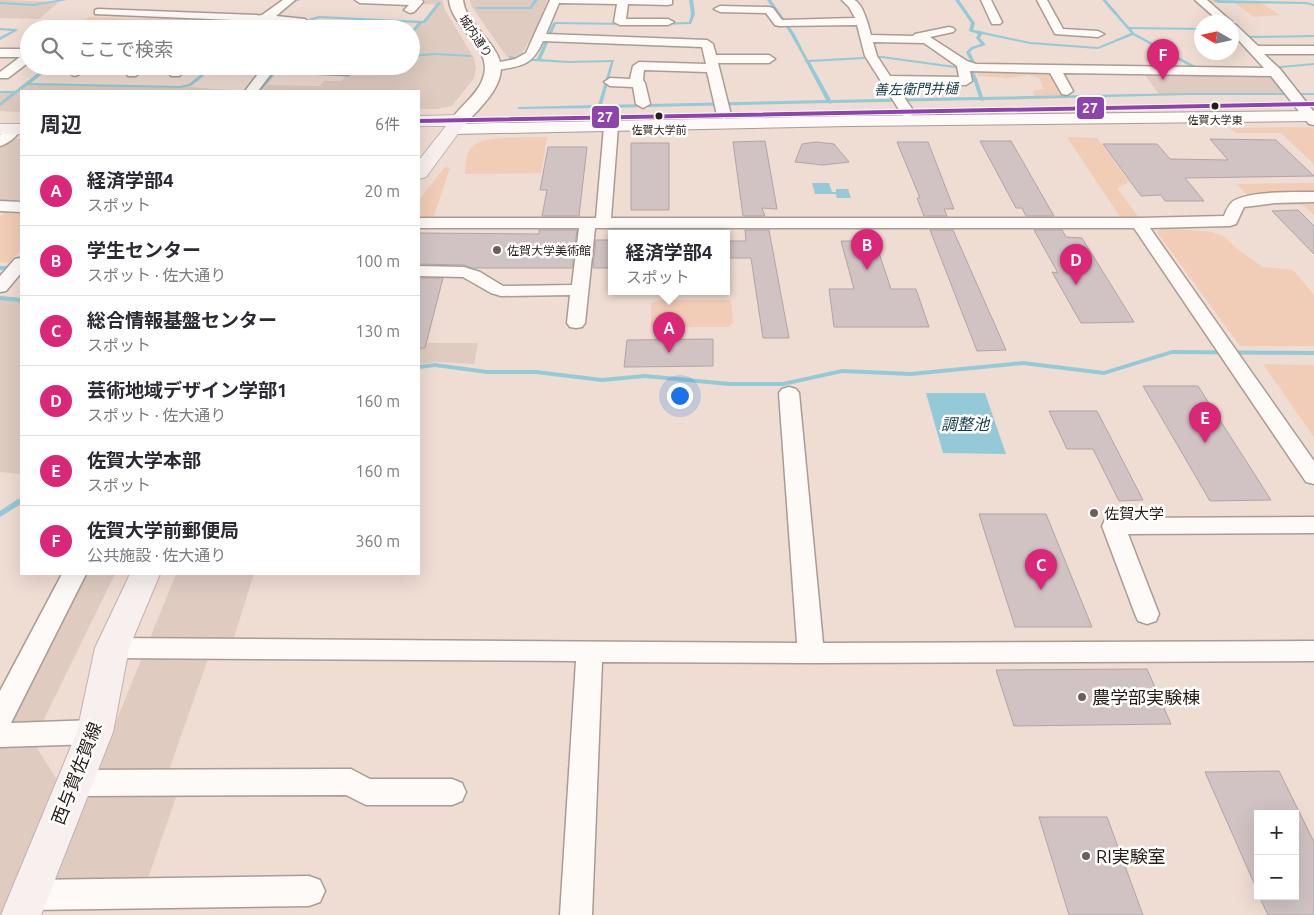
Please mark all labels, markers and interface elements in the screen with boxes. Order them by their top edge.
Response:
street label: 城内通り [457,12,495,60]
north arrow [1194,15,1239,60]
search box [20,20,420,75]
icon: search [38,34,66,62]
text: ここで検索 [78,38,173,60]
pin: F [1147,39,1179,80]
water label: 善左衛門井樋 [874,80,960,98]
line badge: 27 [1076,96,1105,120]
text: 27 [1082,100,1098,116]
marker: 佐賀大学東 [1210,101,1220,111]
line badge: 27 [591,105,620,129]
text: 27 [597,109,613,125]
marker: 佐賀大学前 [654,111,664,121]
text: 周辺 [40,112,82,136]
place label: 佐賀大学東 [1188,114,1243,126]
text: 6件 [375,115,400,133]
place label: 佐賀大学前 [632,124,687,136]
text: 経済学部4 [87,169,174,191]
text: A [50,182,62,200]
text: 20 m [364,182,400,200]
text: スポット [87,196,151,214]
pin: B [851,229,883,270]
popup [608,230,730,295]
text: 学生センター [87,239,201,261]
text: 経済学部4 [626,241,712,263]
marker: 佐賀大学美術館 [491,244,503,256]
place label: 佐賀大学美術館 [507,244,591,257]
pin: D [1060,244,1092,285]
text: B [51,252,61,270]
text: 100 m [355,252,400,270]
text: スポット · 佐大通り [87,266,226,284]
text: スポット [626,268,690,286]
text: 総合情報基盤センター [87,309,277,331]
pin: A [653,312,685,353]
text: C [51,322,61,340]
text: 130 m [355,322,400,340]
text: スポット [87,336,151,354]
text: 芸術地域デザイン学部1 [87,379,288,401]
your location [667,383,693,409]
text: D [50,392,62,410]
text: 160 m [355,392,400,410]
pin: E [1189,402,1221,443]
text: スポット · 佐大通り [87,406,226,424]
water label: 調整池 [941,415,991,433]
text: 佐賀大学本部 [87,449,201,471]
text: E [51,462,61,480]
text: 160 m [355,462,400,480]
text: スポット [87,476,151,494]
place label: 佐賀大学 [1104,505,1164,522]
marker: 佐賀大学 [1088,507,1100,519]
text: 佐賀大学前郵便局 [87,519,239,541]
text: F [52,532,61,550]
text: 360 m [355,532,400,550]
text: 公共施設 · 佐大通り [87,546,226,564]
pin: C [1025,549,1057,590]
place label: 農学部実験棟 [1092,687,1200,707]
marker: 農学部実験棟 [1076,691,1088,703]
street label: 西与賀佐賀線 [47,719,105,827]
map controls [1254,810,1299,900]
button: + [1254,810,1299,855]
place label: RI実験室 [1096,846,1166,866]
marker: RI実験室 [1080,850,1092,862]
button: − [1254,855,1299,900]

